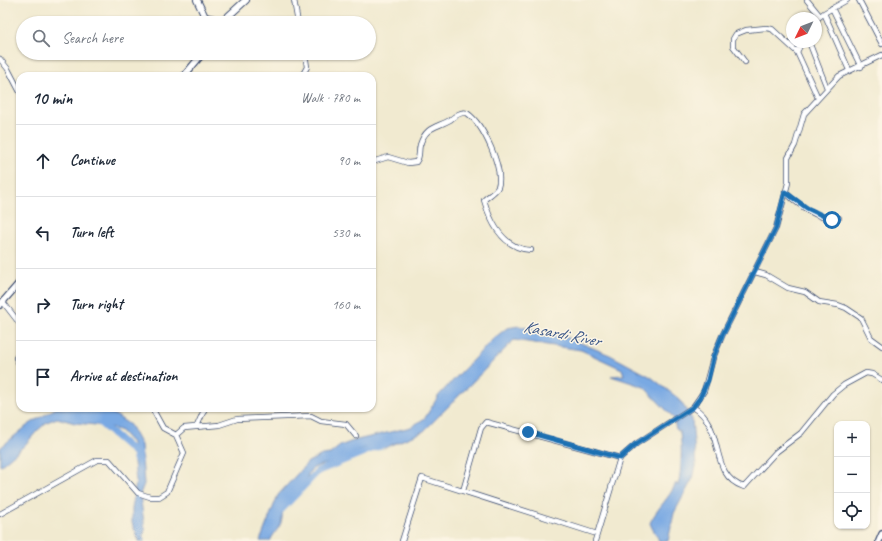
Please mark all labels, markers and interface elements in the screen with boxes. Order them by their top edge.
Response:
north arrow [786,12,822,48]
search box [16,16,376,60]
icon: search [30,27,52,49]
text: Search here [62,29,123,48]
text: 10 min [32,88,72,109]
text: Walk · 780 m [301,90,360,106]
icon: ahead [32,150,54,172]
text: Continue [70,151,115,170]
text: 90 m [338,153,360,169]
route start [823,211,841,229]
icon: left [32,222,54,244]
text: Turn left [70,223,113,242]
text: 530 m [332,225,360,241]
icon: right [32,294,54,316]
text: Turn right [70,295,123,314]
text: 160 m [332,297,360,313]
water label: Kasardi River [522,316,605,352]
icon: arrive [32,366,54,388]
text: Arrive at destination [70,367,177,386]
map controls [834,421,870,529]
button: + [834,421,870,457]
route end [519,423,537,441]
button: − [834,457,870,493]
button: locate [834,493,870,529]

